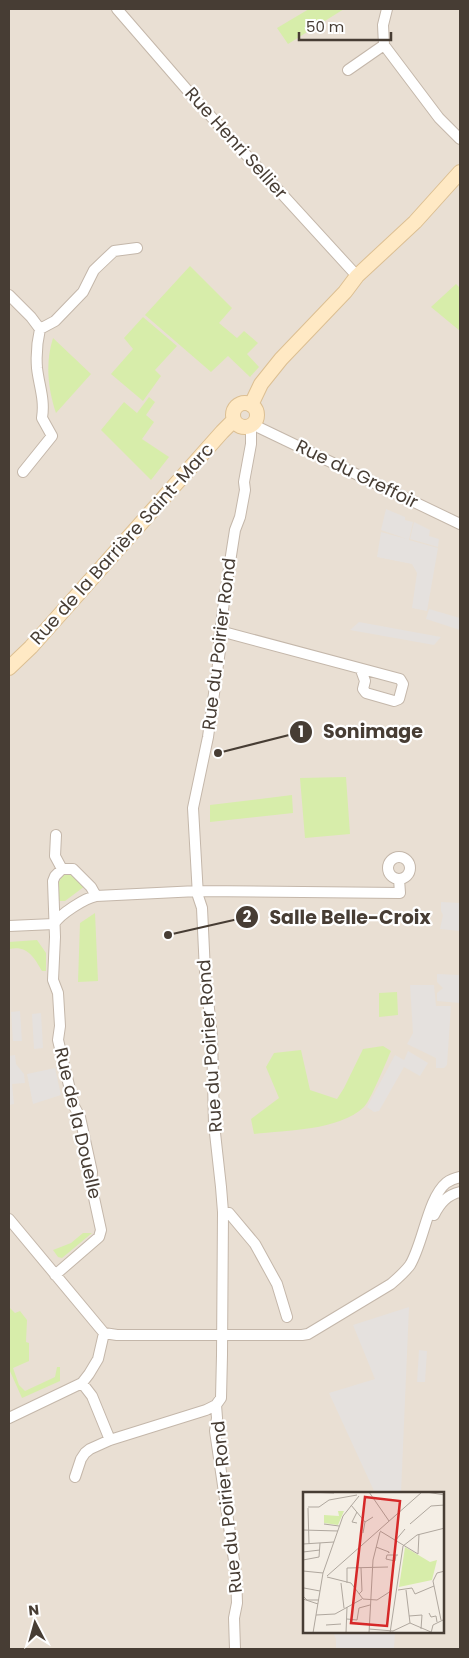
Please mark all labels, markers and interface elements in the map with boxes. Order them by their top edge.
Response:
scale bar [299,10,392,42]
text: 50 m [306,16,344,37]
street label: Rue Henri Sellier [179,81,293,204]
street label: Rue du Greffoir [292,433,423,514]
street label: Rue de la Barrière Saint-Marc [24,437,219,650]
street label: Rue du Poirier Rond [196,556,241,731]
callout: Sonimage [288,715,433,749]
text: Sonimage [323,718,423,745]
text: 1 [298,721,304,742]
callout: Salle Belle-Croix [234,900,440,934]
text: Salle Belle-Croix [269,904,431,931]
text: 2 [243,906,252,927]
street label: Rue du Poirier Rond [191,959,228,1133]
street label: Rue de la Douelle [49,1045,108,1201]
street label: Rue du Poirier Rond [205,1420,248,1595]
inset map [303,1492,444,1633]
north arrow [10,1598,60,1648]
text: N [27,1600,40,1621]

